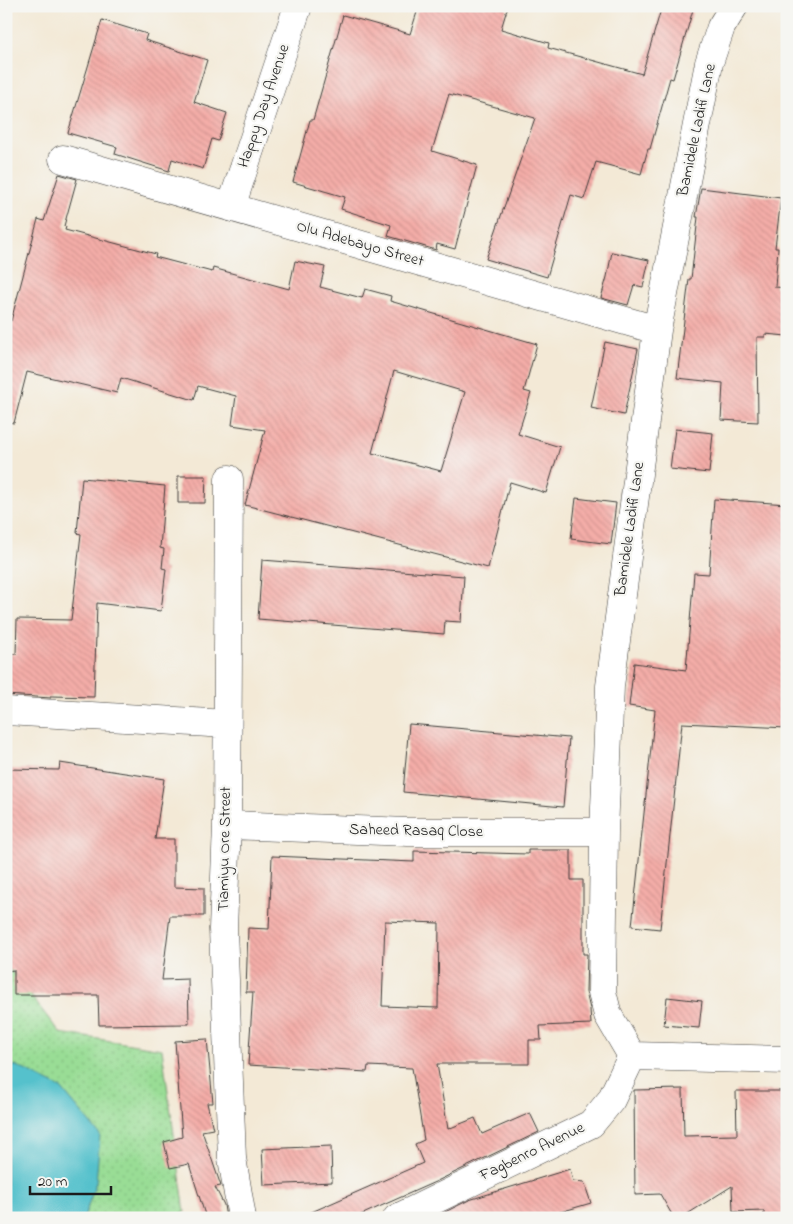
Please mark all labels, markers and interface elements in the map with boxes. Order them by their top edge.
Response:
street label: Happy Day Avenue [232,40,297,171]
street label: Bamidele Ladifi Lane [671,61,723,200]
street label: Olu Adebayo Street [294,214,427,274]
street label: Bamidele Ladifi Lane [609,460,651,599]
street label: Tiamiyu Ore Street [212,786,238,912]
street label: Saheed Rasaq Close [349,818,484,844]
street label: Fagbenro Avenue [475,1116,589,1188]
scale bar [30,1164,111,1196]
text: 20 m [38,1171,68,1193]

